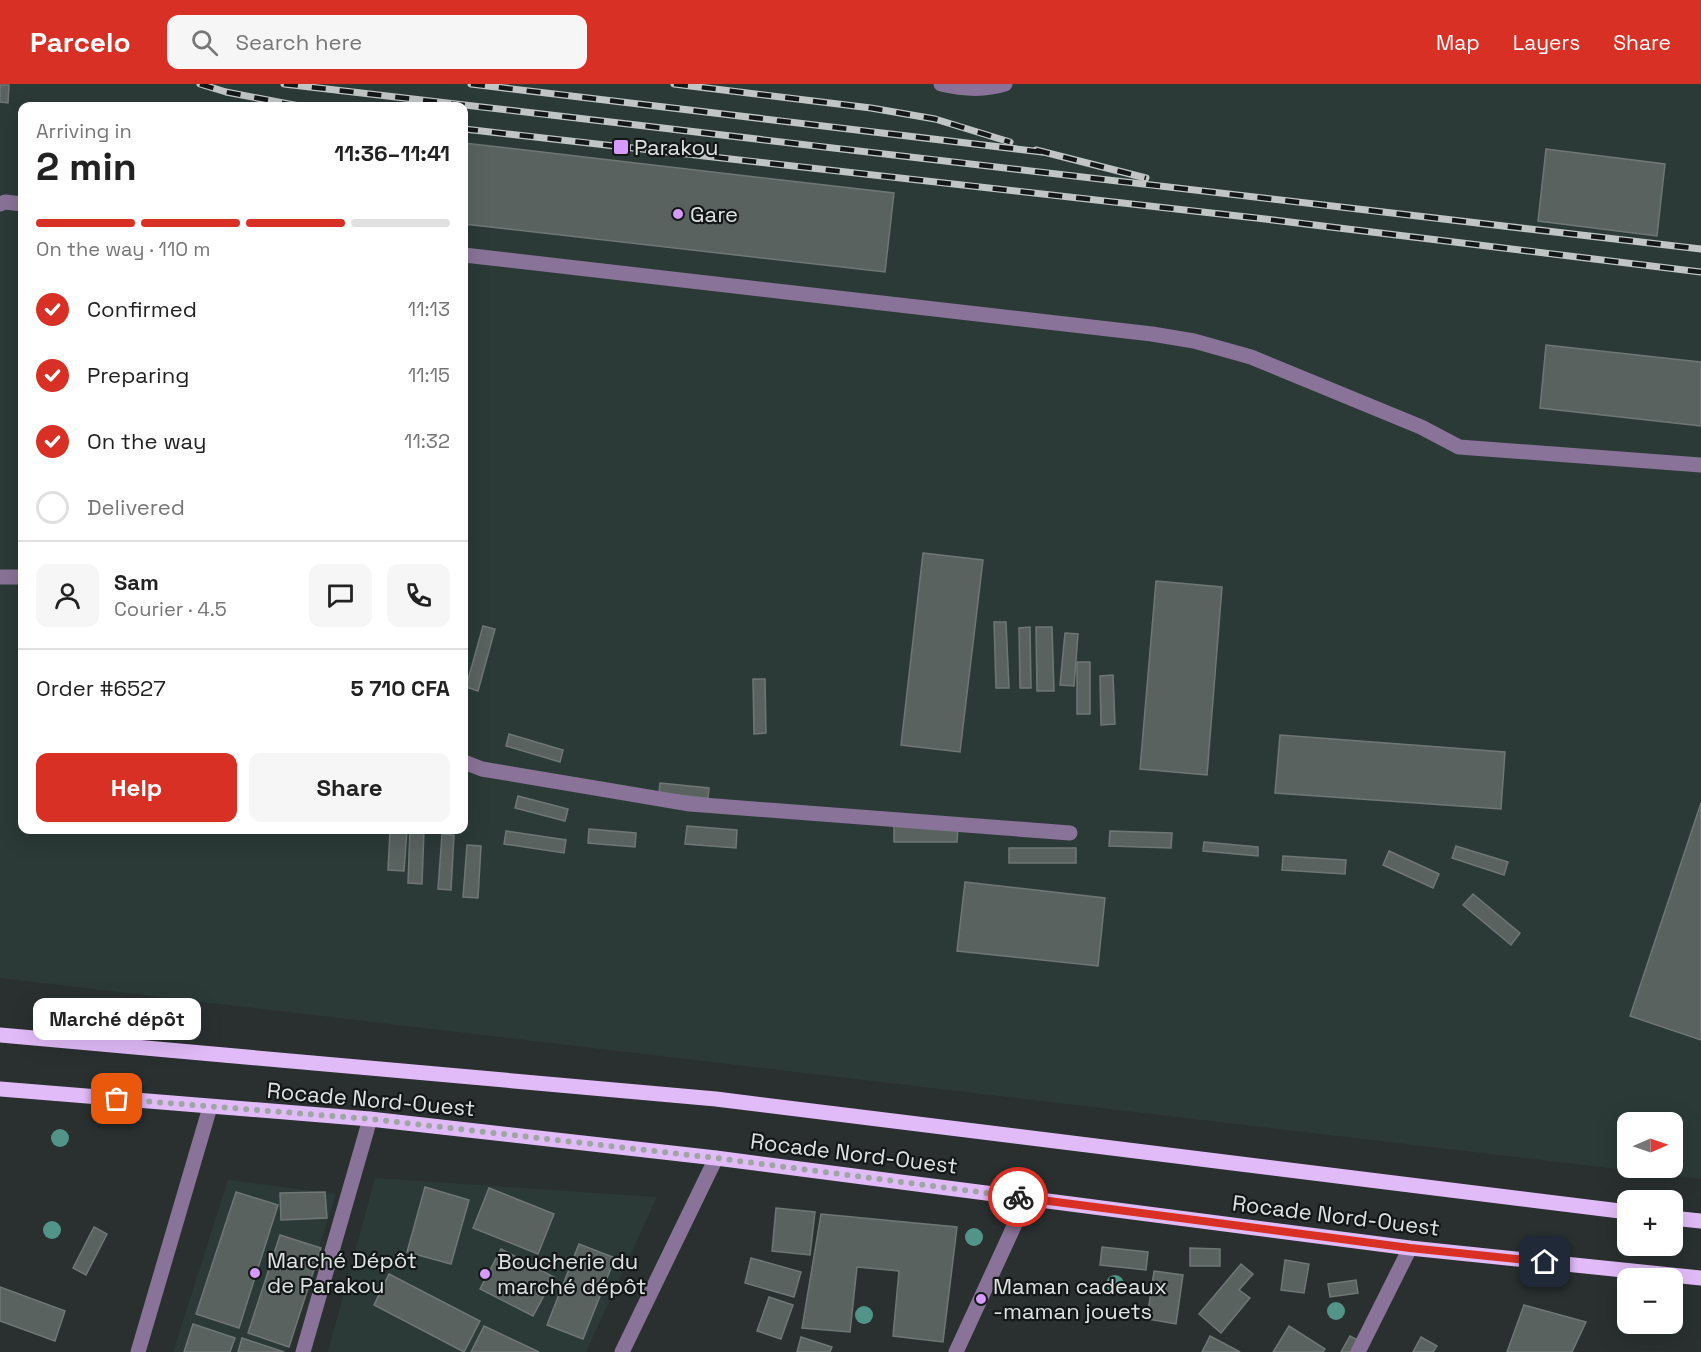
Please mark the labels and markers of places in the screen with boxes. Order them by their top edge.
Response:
place label: Parakou [634,133,719,161]
marker: Parakou [612,138,630,156]
place label: Gare [690,200,738,228]
marker: Gare [671,207,685,221]
callout: Marché dépôt [33,997,201,1039]
pin [91,1073,142,1124]
pin [1519,1236,1570,1287]
place label: Marché Dépôt de Parakou [267,1246,417,1299]
place label: Boucherie du marché dépôt [497,1247,646,1300]
marker: Marché Dépôt de Parakou [248,1266,262,1280]
marker: Boucherie du marché dépôt [478,1267,492,1281]
place label: Maman cadeaux -maman jouets [993,1272,1167,1325]
marker: Maman cadeaux -maman jouets [974,1292,988,1306]

